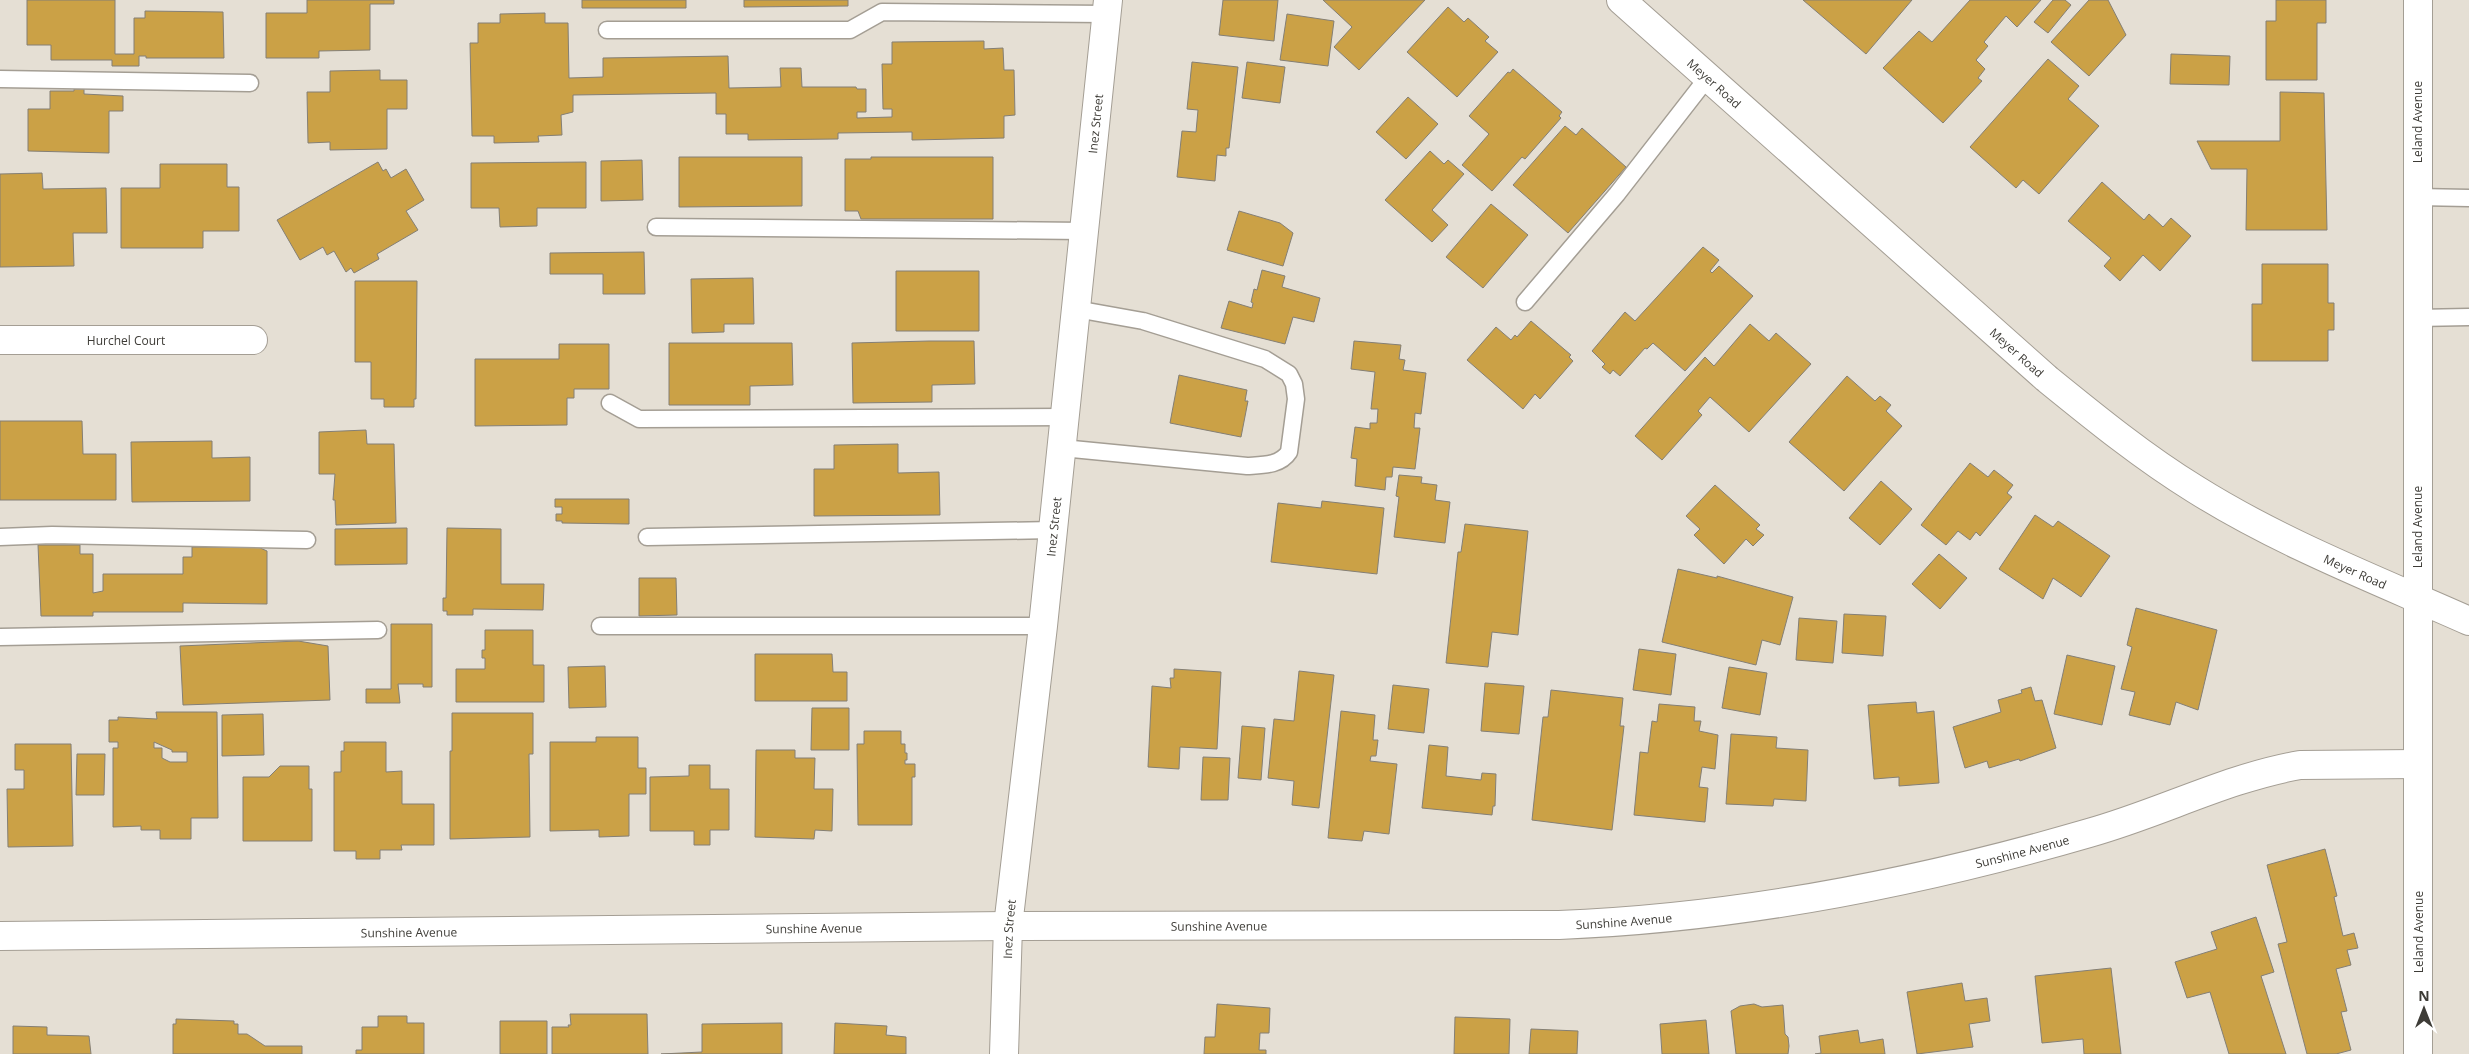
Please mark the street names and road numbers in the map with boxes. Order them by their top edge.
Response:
street label: Meyer Road [1684,54,1745,112]
street label: Leland Avenue [2409,81,2426,163]
street label: Inez Street [1084,93,1107,154]
street label: Meyer Road [1986,324,2048,381]
street label: Hurchel Court [87,332,165,349]
street label: Leland Avenue [2409,486,2426,568]
street label: Inez Street [1042,496,1065,557]
street label: Meyer Road [2321,550,2389,593]
street label: Sunshine Avenue [1973,831,2071,872]
street label: Leland Avenue [2410,891,2427,973]
street label: Inez Street [998,898,1020,959]
street label: Sunshine Avenue [1575,909,1673,933]
street label: Sunshine Avenue [1171,917,1267,934]
street label: Sunshine Avenue [766,919,863,937]
street label: Sunshine Avenue [361,923,458,941]

